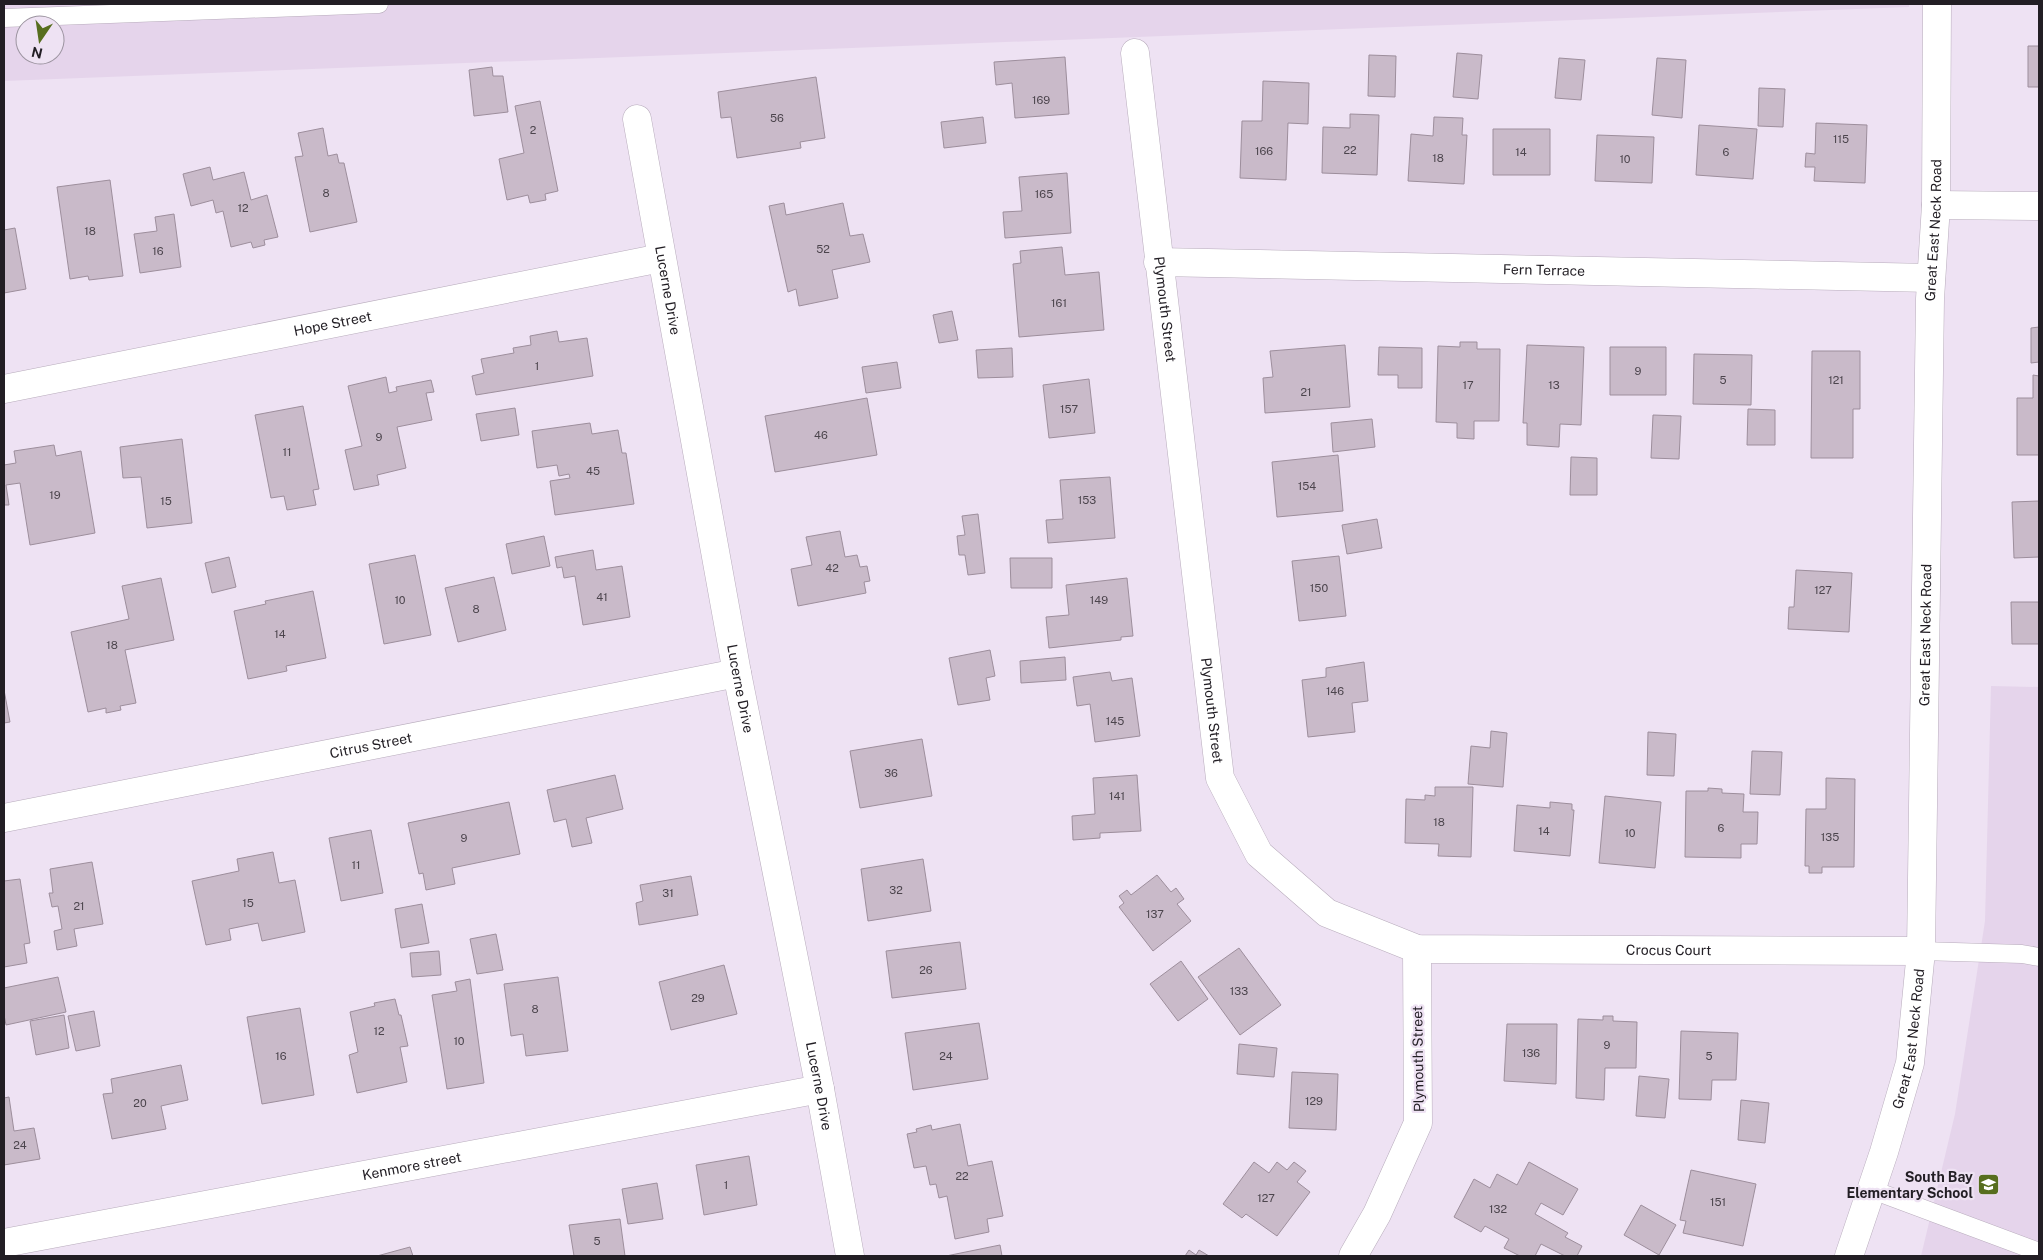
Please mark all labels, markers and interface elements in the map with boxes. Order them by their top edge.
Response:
north arrow [15,15,65,65]
text: N [30,44,44,62]
house number: 169 [1032,94,1050,106]
house number: 56 [770,112,784,124]
house number: 2 [530,124,537,136]
house number: 115 [1833,133,1849,145]
house number: 22 [1343,144,1357,156]
house number: 166 [1255,145,1273,157]
house number: 14 [1515,146,1527,158]
house number: 6 [1723,146,1730,158]
house number: 18 [1432,152,1444,164]
house number: 10 [1619,153,1631,165]
street label: Great East Neck Road [1922,159,1944,302]
house number: 8 [322,187,330,199]
house number: 165 [1035,188,1053,200]
house number: 12 [237,202,249,214]
house number: 18 [84,225,96,237]
house number: 52 [816,243,830,255]
street label: Lucerne Drive [652,244,684,336]
house number: 16 [152,245,164,257]
street label: Plymouth Street [1151,255,1179,363]
street label: Fern Terrace [1503,261,1585,279]
house number: 161 [1051,297,1067,309]
street label: Hope Street [292,308,373,339]
house number: 1 [535,360,539,372]
house number: 9 [1635,365,1642,377]
house number: 5 [1719,374,1727,386]
house number: 121 [1828,374,1844,386]
house number: 17 [1462,379,1474,391]
house number: 13 [1548,379,1560,391]
house number: 21 [1300,386,1312,398]
house number: 157 [1060,403,1078,415]
house number: 46 [814,429,828,441]
house number: 9 [376,431,383,443]
house number: 11 [283,446,291,458]
house number: 45 [586,465,600,477]
house number: 154 [1298,480,1316,492]
house number: 19 [49,489,61,501]
house number: 153 [1078,494,1096,506]
house number: 15 [160,495,172,507]
house number: 42 [825,562,839,574]
street label: Great East Neck Road [1916,564,1934,706]
house number: 150 [1310,582,1328,594]
house number: 127 [1814,584,1832,596]
house number: 41 [596,591,608,603]
house number: 10 [394,594,406,606]
house number: 149 [1090,594,1108,606]
house number: 8 [472,603,480,615]
house number: 14 [274,628,286,640]
house number: 18 [106,639,118,651]
street label: Lucerne Drive [724,643,757,735]
street label: Plymouth Street [1198,657,1226,764]
house number: 146 [1326,685,1344,697]
house number: 145 [1106,715,1124,727]
street label: Citrus Street [328,729,413,761]
house number: 36 [884,767,898,779]
house number: 141 [1109,790,1125,802]
house number: 18 [1433,816,1445,828]
house number: 6 [1718,822,1725,834]
house number: 14 [1538,825,1550,837]
house number: 10 [1624,827,1636,839]
house number: 135 [1821,831,1839,843]
house number: 9 [461,832,468,844]
house number: 11 [352,859,360,871]
house number: 32 [889,884,903,896]
house number: 31 [662,887,674,899]
house number: 15 [242,897,254,909]
house number: 21 [73,900,85,912]
house number: 137 [1146,908,1164,920]
street label: Crocus Court [1626,942,1711,958]
house number: 26 [919,964,933,976]
street label: Great East Neck Road [1889,968,1927,1111]
house number: 133 [1230,985,1248,997]
house number: 29 [691,992,705,1004]
house number: 8 [531,1003,539,1015]
street label: Plymouth Street [1409,1006,1427,1112]
house number: 12 [373,1025,385,1037]
house number: 10 [453,1035,465,1047]
house number: 9 [1604,1039,1611,1051]
street label: Lucerne Drive [803,1040,835,1132]
house number: 136 [1522,1047,1540,1059]
house number: 16 [275,1050,287,1062]
house number: 24 [939,1050,953,1062]
house number: 5 [1705,1050,1713,1062]
house number: 129 [1305,1095,1323,1107]
house number: 20 [133,1097,147,1109]
house number: 24 [13,1139,27,1151]
street label: Kenmore street [361,1149,463,1183]
place label: South Bay Elementary School [1846,1169,1973,1201]
house number: 22 [955,1170,969,1182]
school or university icon: South Bay Elementary School [1977,1173,2001,1197]
house number: 1 [724,1179,728,1191]
house number: 127 [1257,1192,1275,1204]
house number: 151 [1710,1196,1726,1208]
house number: 132 [1489,1203,1507,1215]
house number: 5 [593,1235,601,1247]

